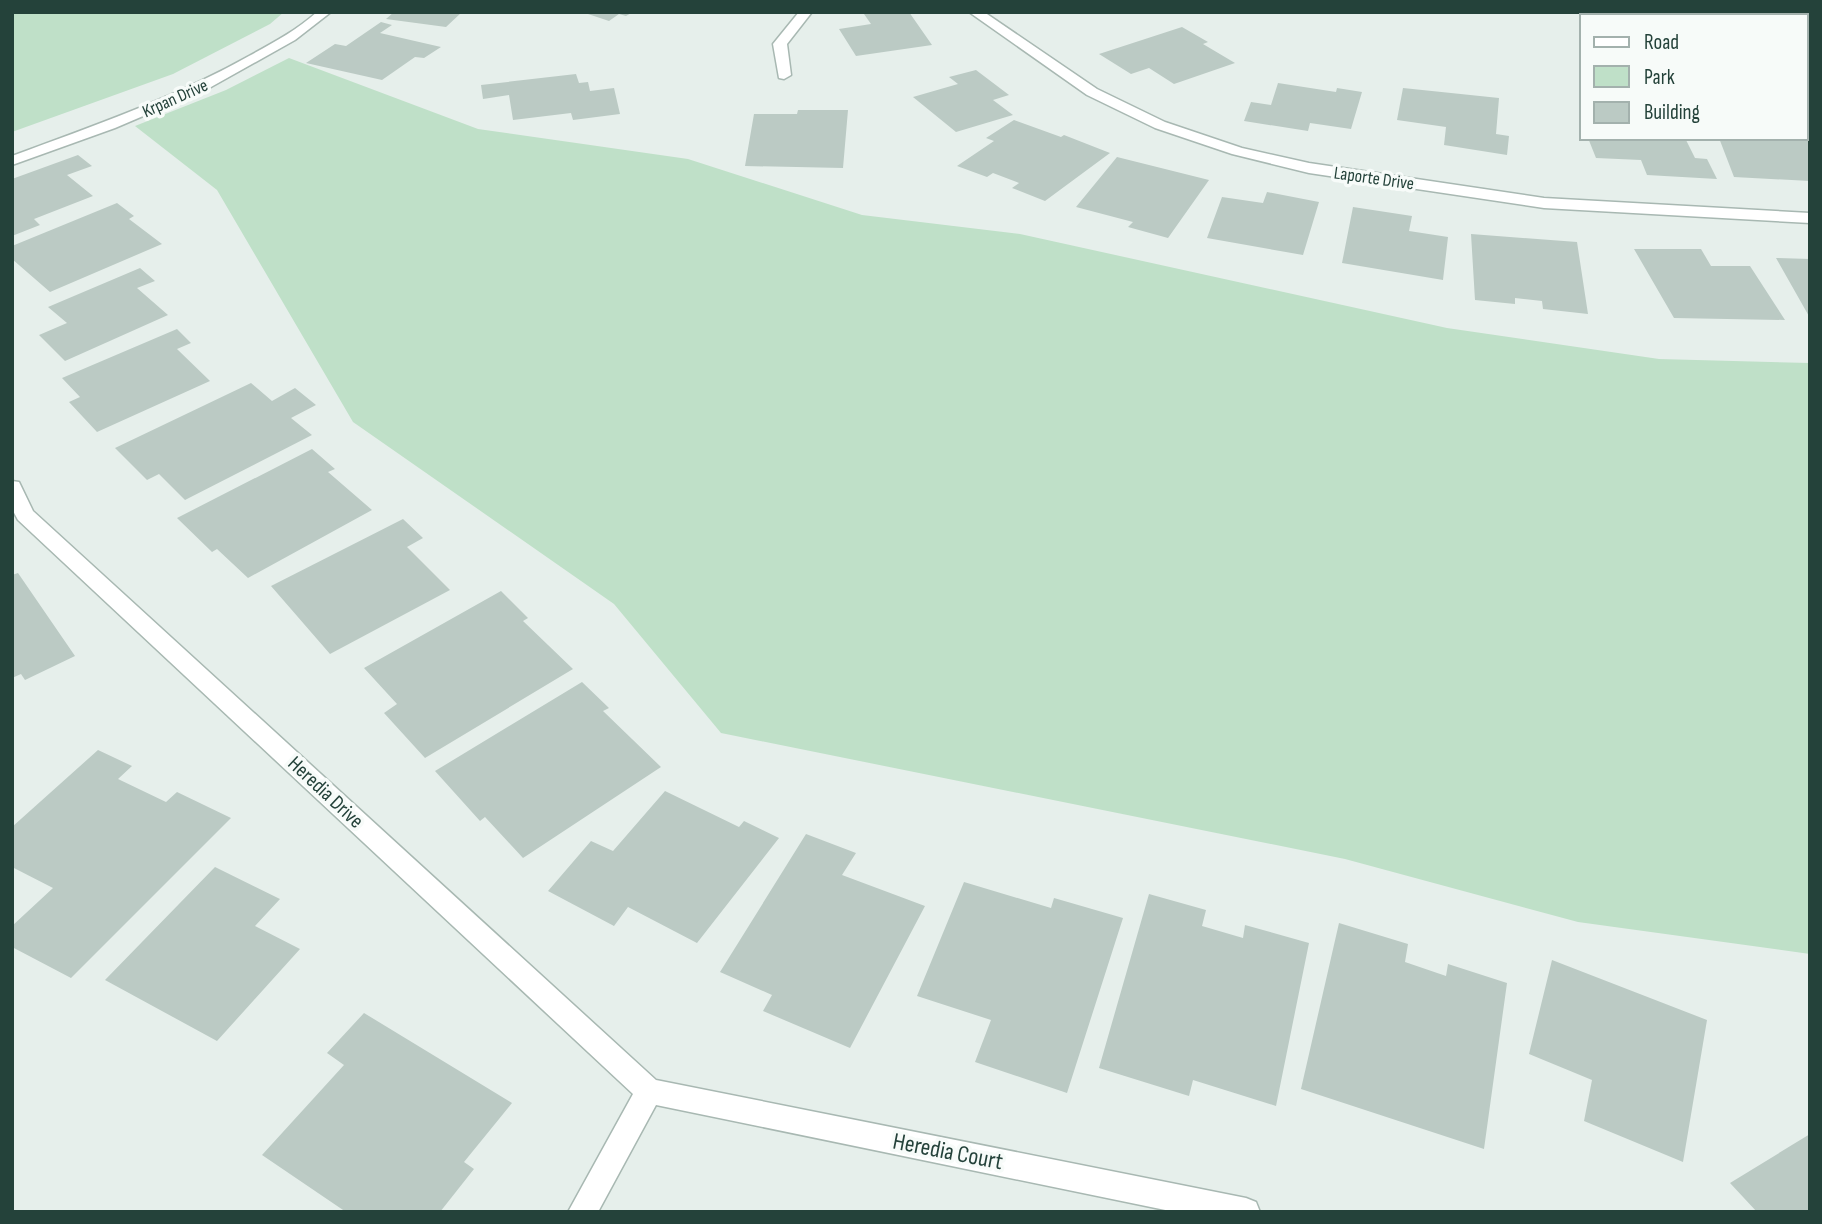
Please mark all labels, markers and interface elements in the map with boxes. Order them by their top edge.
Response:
legend [1580,14,1808,140]
text: Road [1644,30,1679,55]
text: Park [1644,65,1675,90]
street label: Krpan Drive [139,75,211,122]
text: Building [1644,100,1700,125]
street label: Laporte Drive [1332,162,1415,195]
street label: Heredia Drive [283,751,369,834]
street label: Heredia Court [890,1127,1005,1176]

